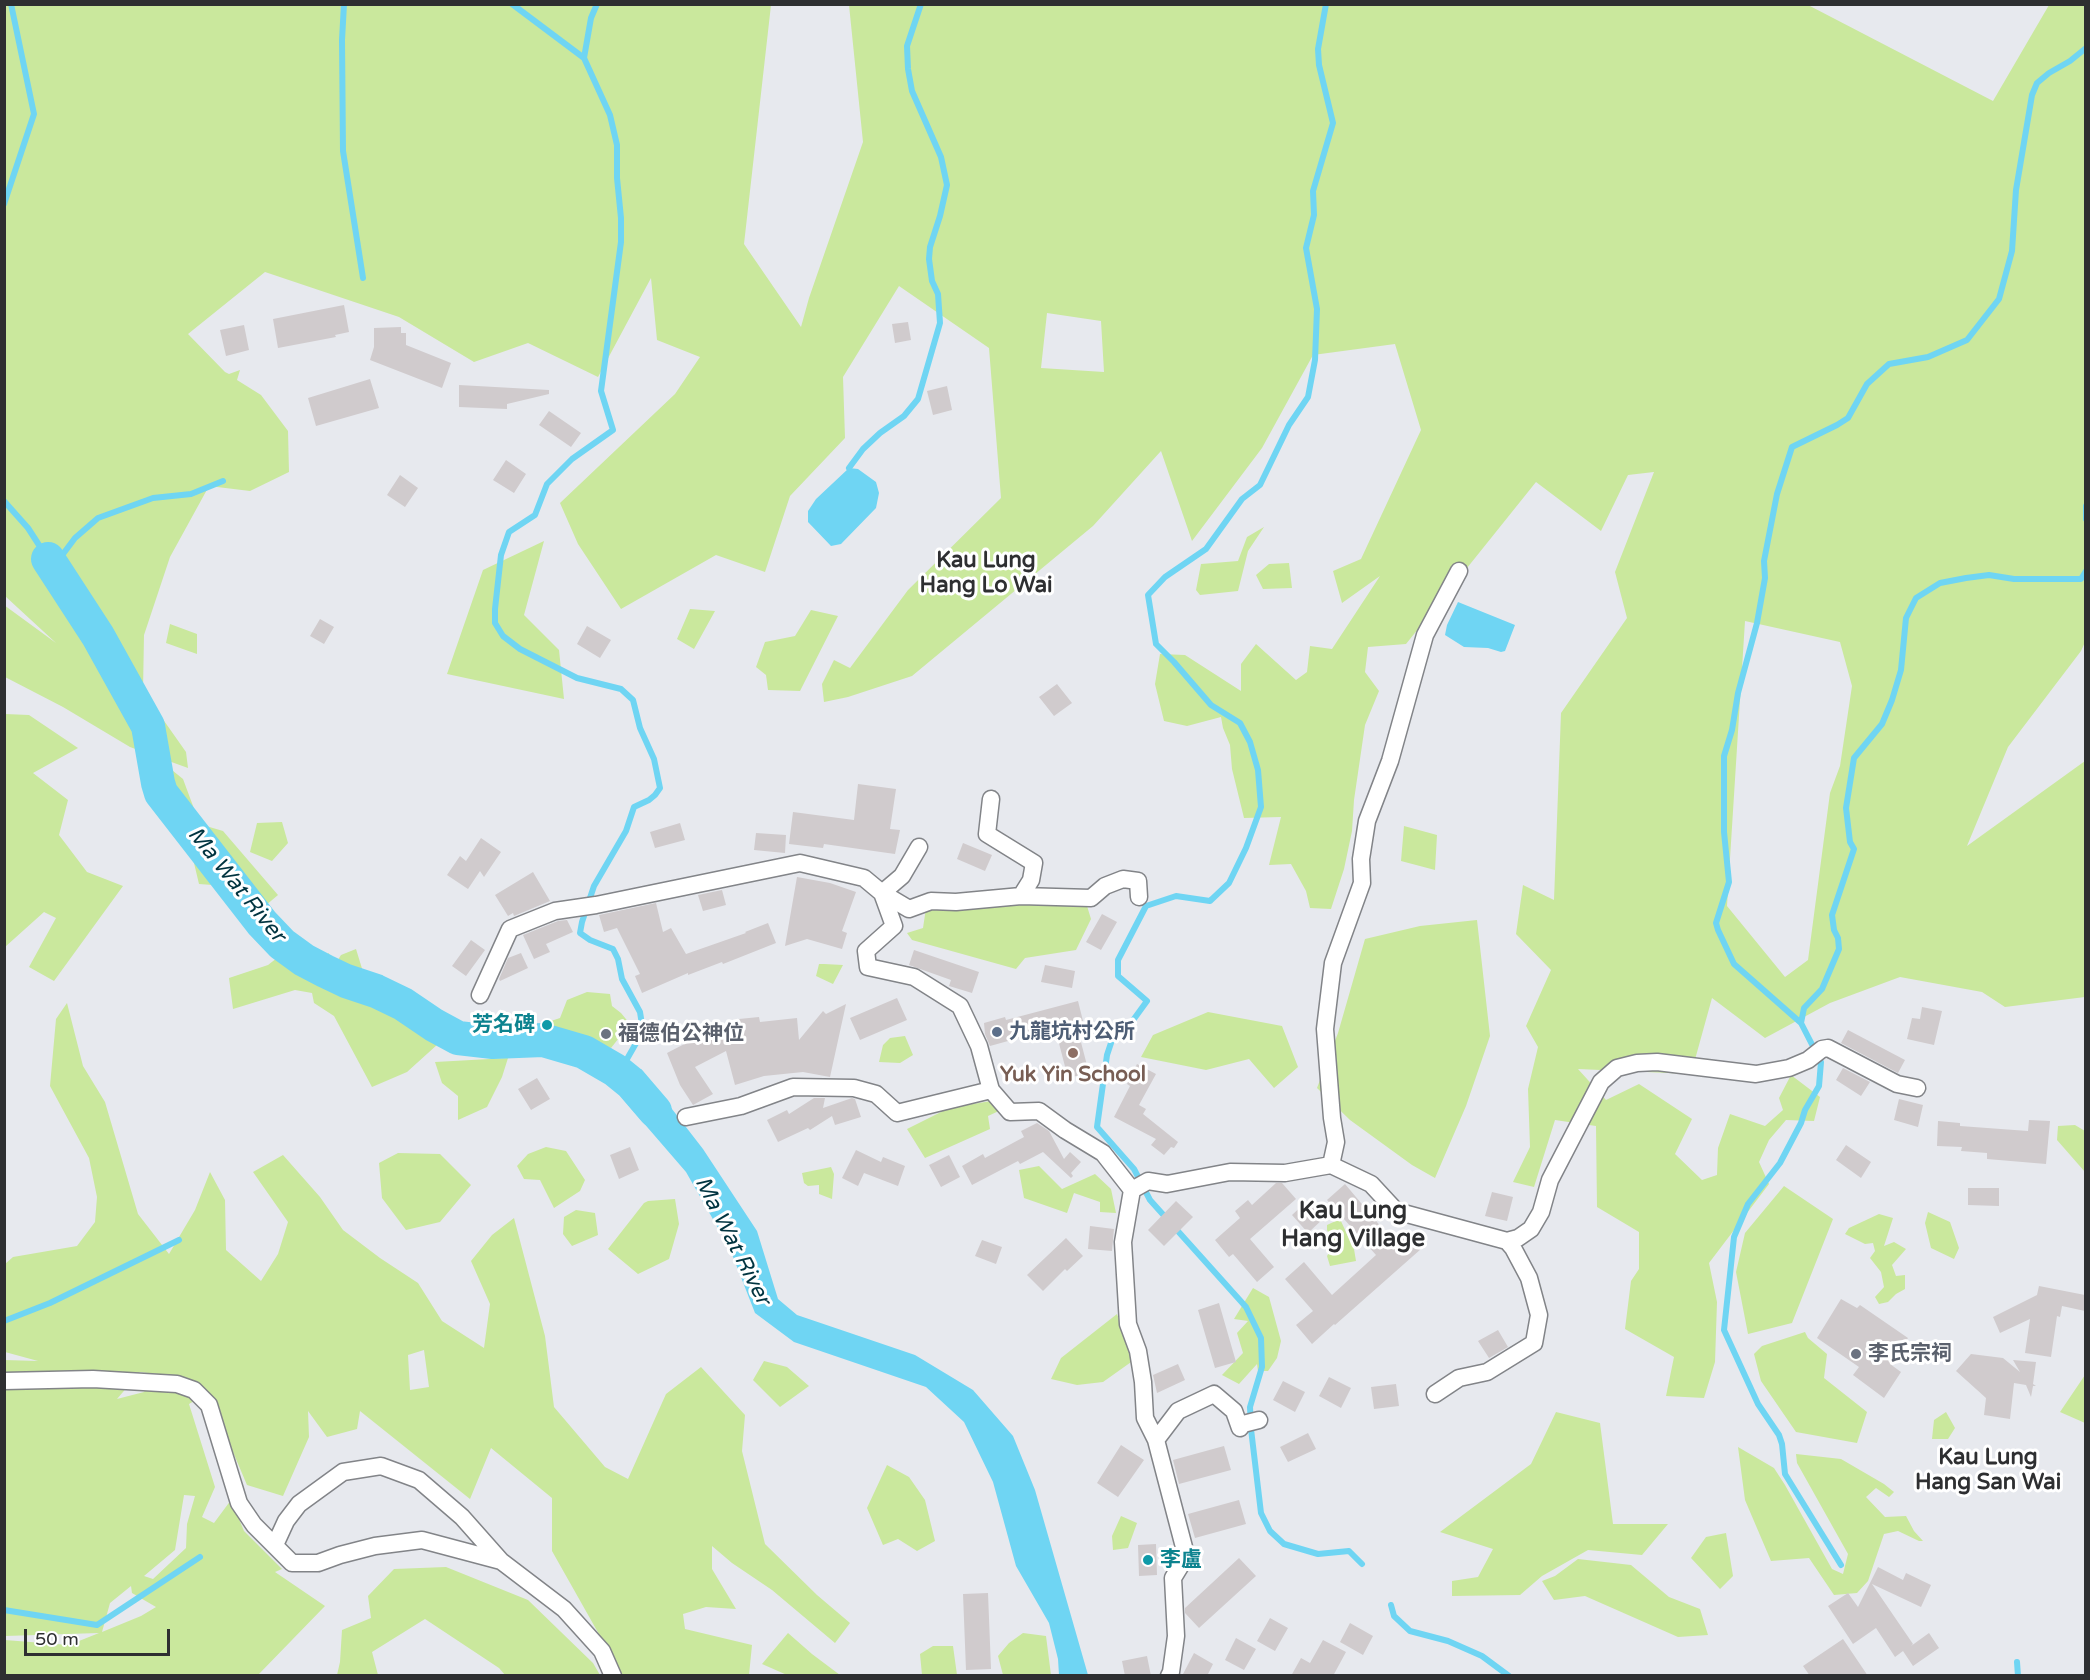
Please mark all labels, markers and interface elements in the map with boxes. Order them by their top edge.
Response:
district label: Kau Lung Hang Lo Wai [920,548,1052,600]
water label: Ma Wat River [182,822,290,948]
place label: 芳名碑 [472,1012,535,1038]
marker: 芳名碑 [540,1018,554,1032]
place label: 九龍坑村公所 [1009,1019,1135,1045]
place label: 福德伯公神位 [618,1021,744,1047]
marker: 九龍坑村公所 [990,1025,1004,1039]
marker: 福德伯公神位 [599,1027,613,1041]
marker: Yuk Yin School [1066,1046,1080,1060]
place label: Yuk Yin School [1000,1062,1146,1088]
water label: Ma Wat River [688,1172,776,1310]
district label: Kau Lung Hang Village [1281,1198,1425,1254]
place label: 李氏宗祠 [1868,1341,1952,1367]
marker: 李氏宗祠 [1849,1347,1863,1361]
district label: Kau Lung Hang San Wai [1915,1445,2061,1496]
place label: 李盧 [1160,1547,1202,1573]
marker: 李盧 [1141,1553,1155,1567]
scale bar [27,1617,172,1655]
text: 50 m [35,1628,79,1650]

